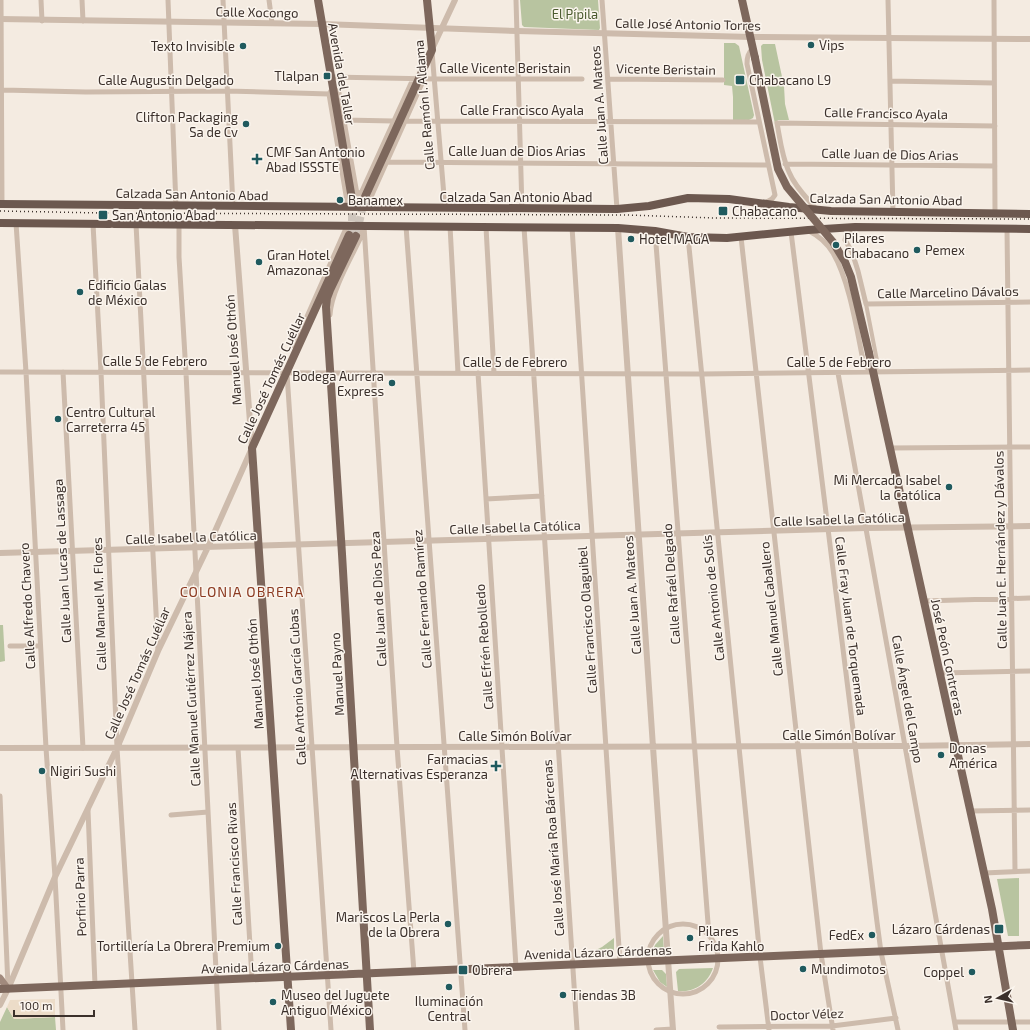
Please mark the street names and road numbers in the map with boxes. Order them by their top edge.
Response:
street label: Calle Xocongo [215,3,299,21]
street label: Calle José Antonio Torres [615,15,761,33]
street label: Avenida del Taller [325,21,359,127]
street label: Calle Ramón I. Aldama [410,39,438,171]
street label: Calle Juan A. Mateos [587,45,611,165]
street label: Calle Vicente Beristain [439,60,571,76]
street label: Vicente Beristain [616,60,716,78]
street label: Calle Augustin Delgado [98,72,234,88]
street label: Calle Francisco Ayala [460,102,584,118]
street label: Calle Francisco Ayala [824,104,948,122]
street label: Calle Juan de Dios Arias [448,143,586,159]
street label: Calle Juan de Dios Arias [821,145,959,163]
street label: Calzada San Antonio Abad [115,185,269,203]
street label: Calzada San Antonio Abad [439,189,593,205]
street label: Calzada San Antonio Abad [809,190,963,208]
street label: Calle Marcelino Dávalos [877,283,1019,301]
street label: Manuel José Othón [221,294,245,406]
street label: Calle José Tomás Cuéllar [233,310,309,446]
street label: Calle 5 de Febrero [103,353,208,369]
street label: Calle 5 de Febrero [463,354,568,370]
street label: Calle 5 de Febrero [787,354,892,370]
street label: Calle Juan E. Hernández y Dávalos [990,451,1010,649]
street label: Calle Juan Lucas de Lassaga [50,479,74,643]
street label: Calle Isabel la Católica [773,509,905,529]
street label: Calle Isabel la Católica [449,517,581,537]
street label: Calle Rafaél Delgado [659,523,683,645]
street label: Calle Isabel la Católica [125,527,257,547]
street label: Calle Fernando Ramírez [409,529,435,669]
street label: Calle Juan de Dios Peza [366,531,390,667]
street label: Calle Antonio de Solís [698,534,728,662]
street label: Calle Juan A. Mateos [620,535,644,655]
street label: Calle Fray Juan de Torquemada [832,535,870,717]
street label: Calle Manuel M. Flores [89,537,109,671]
street label: Calle Manuel Caballero [756,541,786,677]
street label: Calle Alfredo Chavero [16,542,38,670]
street label: Calle Francisco Olaguibel [574,546,600,694]
street label: Calle Efrén Rebolledo [472,584,496,710]
street label: José Peón Contreras [928,597,968,717]
street label: Calle José Tomás Cuéllar [101,604,173,742]
street label: Calle Antonio García Cubas [285,608,309,766]
street label: Calle Manuel Gutiérrez Nájera [178,611,204,787]
street label: Manuel José Othón [243,618,267,730]
street label: Manuel Payno [327,632,347,716]
street label: Calle Ángel del Campo [889,634,928,764]
street label: Calle Simón Bolívar [782,727,896,743]
street label: Calle Simón Bolívar [458,728,572,744]
street label: Calle José María Roa Bárcenas [539,759,567,937]
street label: Calle Francisco Rivas [223,802,245,926]
street label: Porfirio Parra [71,857,89,937]
street label: Avenida Lázaro Cárdenas [524,941,672,963]
street label: Avenida Lázaro Cárdenas [201,955,349,977]
street label: Doctor Vélez [770,1005,844,1023]

